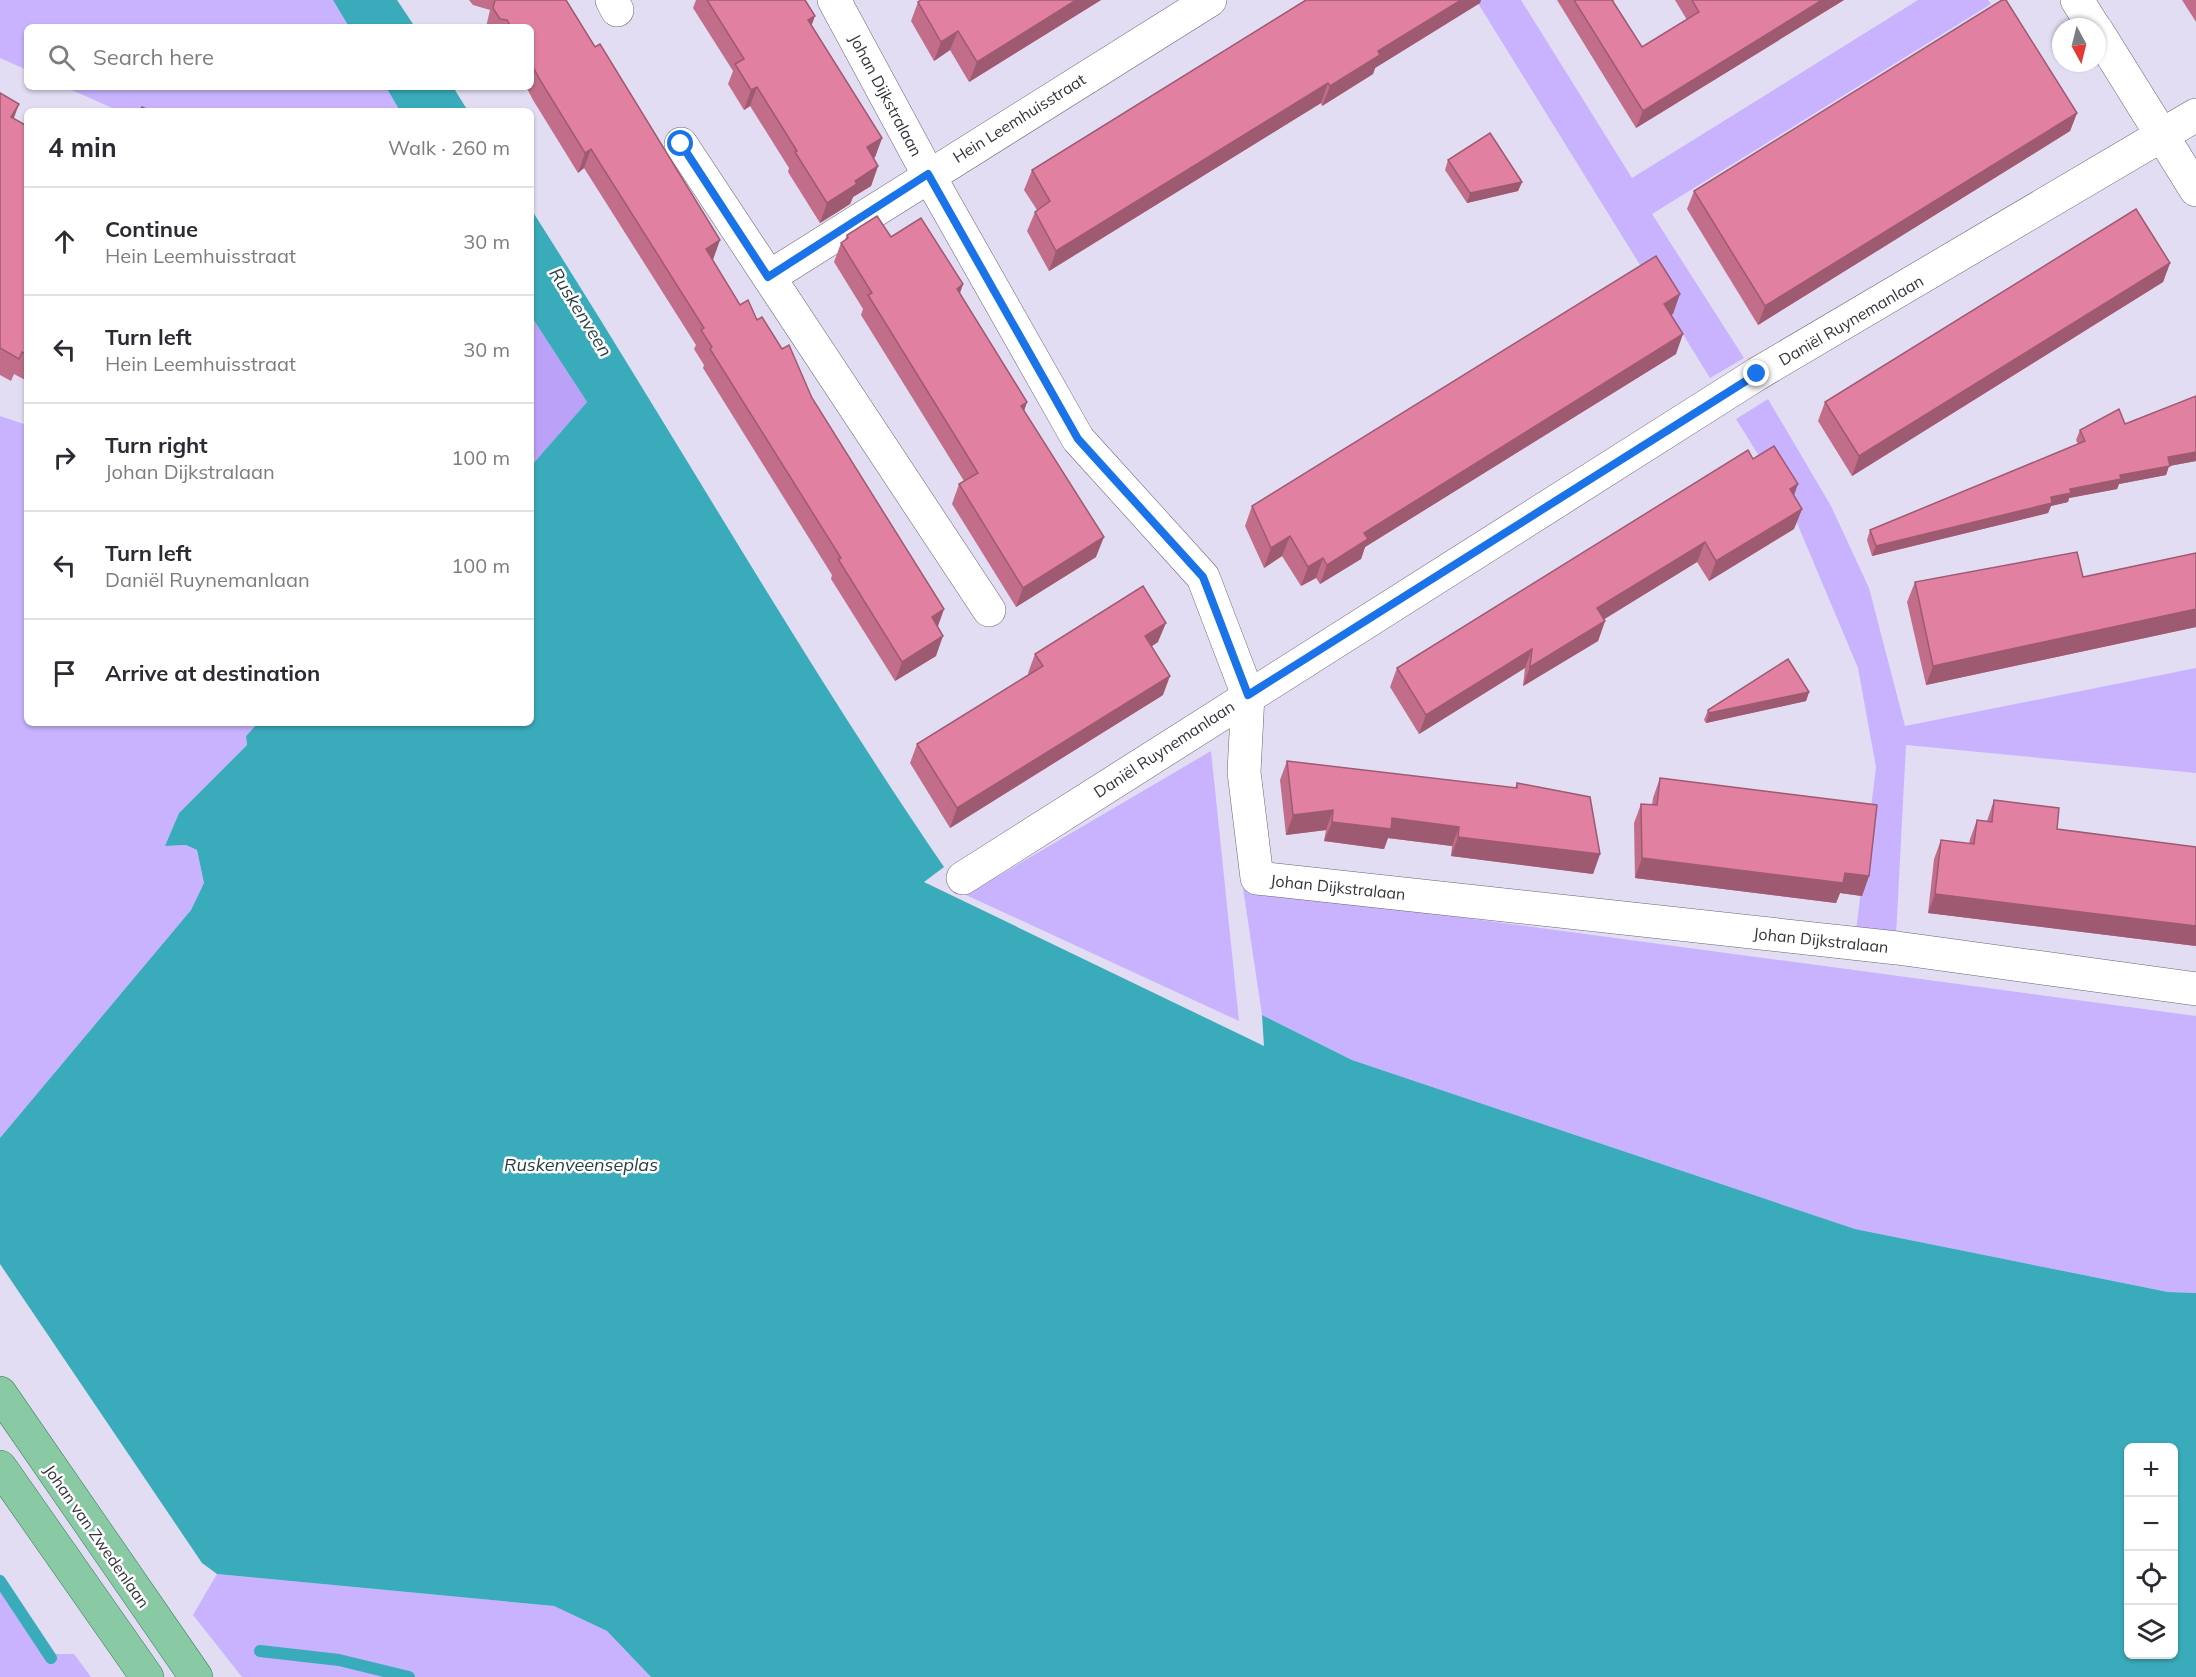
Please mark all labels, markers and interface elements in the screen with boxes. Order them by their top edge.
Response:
north arrow [2052,18,2106,72]
search box [24,24,534,90]
street label: Johan Dijkstralaan [845,30,927,160]
icon: search [45,41,78,74]
text: Search here [93,43,214,71]
street label: Hein Leemhuisstraat [949,69,1089,167]
route start [667,130,693,156]
text: 4 min [48,131,117,164]
text: Walk · 260 m [388,135,510,160]
text: Continue [105,215,198,243]
icon: ahead [48,225,81,258]
text: 30 m [463,229,510,254]
text: Hein Leemhuisstraat [105,243,296,268]
water label: Ruskenveen [545,263,617,361]
street label: Daniël Ruynemanlaan [1775,270,1927,370]
text: Turn left [105,323,192,351]
icon: left [48,333,81,366]
text: 30 m [463,337,510,362]
text: Hein Leemhuisstraat [105,351,296,376]
route end [1743,360,1769,386]
text: Turn right [105,431,208,459]
icon: right [48,441,81,474]
text: 100 m [451,445,510,470]
text: Johan Dijkstralaan [105,459,275,484]
text: Turn left [105,539,192,567]
icon: left [48,549,81,582]
text: 100 m [451,553,510,578]
text: Daniël Ruynemanlaan [105,567,310,592]
icon: arrive [48,657,81,690]
text: Arrive at destination [105,659,320,687]
street label: Daniël Ruynemanlaan [1090,696,1238,802]
street label: Johan Dijkstralaan [1269,870,1407,904]
street label: Johan Dijkstralaan [1752,923,1890,957]
water label: Ruskenveenseplas [504,1153,658,1176]
map controls [2124,1443,2178,1659]
button: + [2124,1443,2178,1497]
street label: Johan van Zwedenlaan [40,1461,154,1611]
button: − [2124,1497,2178,1551]
button: locate [2124,1551,2178,1605]
button: layers [2124,1605,2178,1659]

